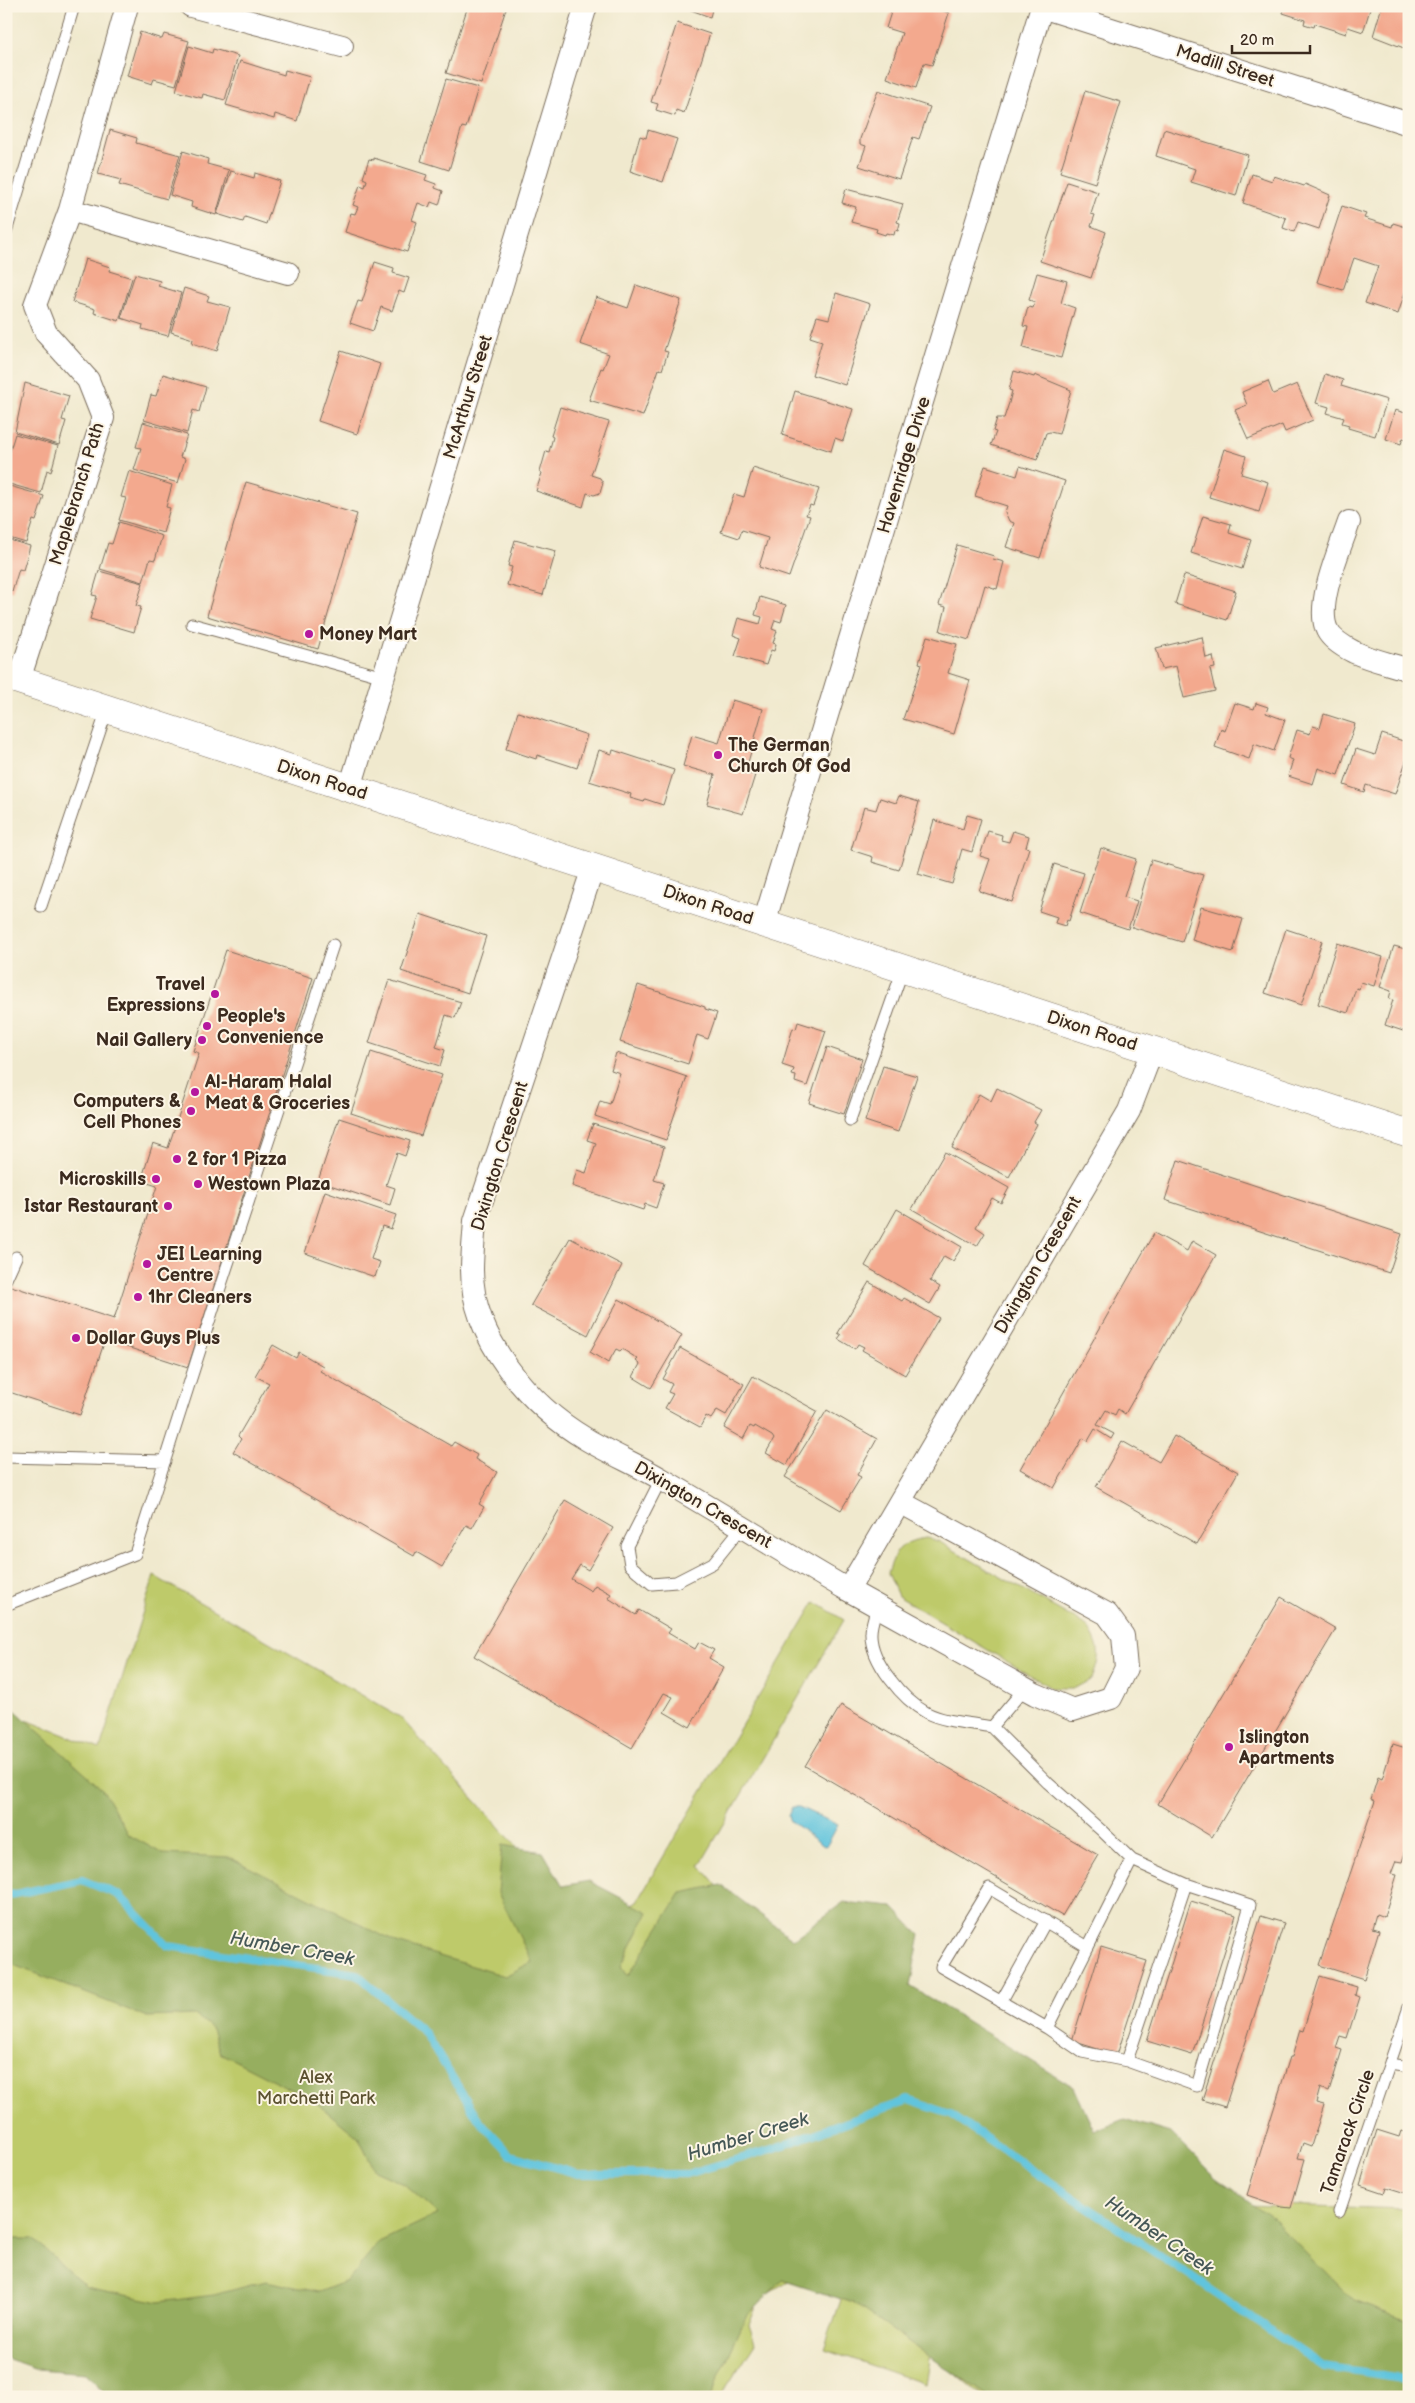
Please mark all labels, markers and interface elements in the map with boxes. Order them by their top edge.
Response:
scale bar [1232,22,1310,54]
text: 20 m [1240,31,1274,50]
street label: Madill Street [1173,40,1277,92]
street label: McArthur Street [439,332,497,462]
street label: Havenridge Drive [873,394,935,536]
street label: Maplebranch Path [45,420,109,568]
place label: Money Mart [319,624,417,645]
marker: Money Mart [303,628,315,640]
place label: The German Church Of God [728,735,851,777]
marker: The German Church Of God [712,749,724,761]
street label: Dixon Road [274,755,370,805]
street label: Dixon Road [660,880,756,930]
place label: Travel Expressions [107,974,205,1016]
marker: Travel Expressions [209,988,221,1000]
place label: People's Convenience [217,1006,324,1048]
street label: Dixon Road [1044,1006,1140,1056]
marker: People's Convenience [201,1020,213,1032]
place label: Nail Gallery [96,1030,193,1051]
marker: Nail Gallery [196,1034,208,1046]
place label: Al-Haram Halal Meat & Groceries [204,1072,350,1114]
street label: Dixington Crescent [467,1078,533,1233]
marker: Al-Haram Halal Meat & Groceries [189,1086,201,1098]
place label: Computers & Cell Phones [73,1091,181,1133]
marker: Computers & Cell Phones [185,1105,197,1117]
place label: 2 for 1 Pizza [187,1149,287,1170]
marker: 2 for 1 Pizza [171,1153,183,1165]
place label: Microskills [59,1169,146,1190]
marker: Microskills [150,1173,162,1185]
place label: Westown Plaza [208,1174,331,1195]
marker: Westown Plaza [192,1178,204,1190]
street label: Dixington Crescent [990,1192,1086,1337]
place label: Istar Restaurant [24,1196,158,1217]
marker: Istar Restaurant [162,1200,174,1212]
place label: JEI Learning Centre [157,1244,262,1286]
marker: JEI Learning Centre [141,1258,153,1270]
place label: 1hr Cleaners [148,1287,252,1308]
marker: 1hr Cleaners [132,1291,144,1303]
place label: Dollar Guys Plus [86,1328,220,1349]
marker: Dollar Guys Plus [70,1332,82,1344]
street label: Dixington Crescent [631,1457,776,1553]
place label: Islington Apartments [1238,1727,1335,1769]
marker: Islington Apartments [1223,1741,1235,1753]
water label: Humber Creek [228,1927,357,1971]
street label: Tamarack Circle [1317,2066,1379,2197]
park label: Alex Marchetti Park [257,2067,375,2109]
water label: Humber Creek [685,2107,812,2166]
water label: Humber Creek [1100,2191,1218,2281]

